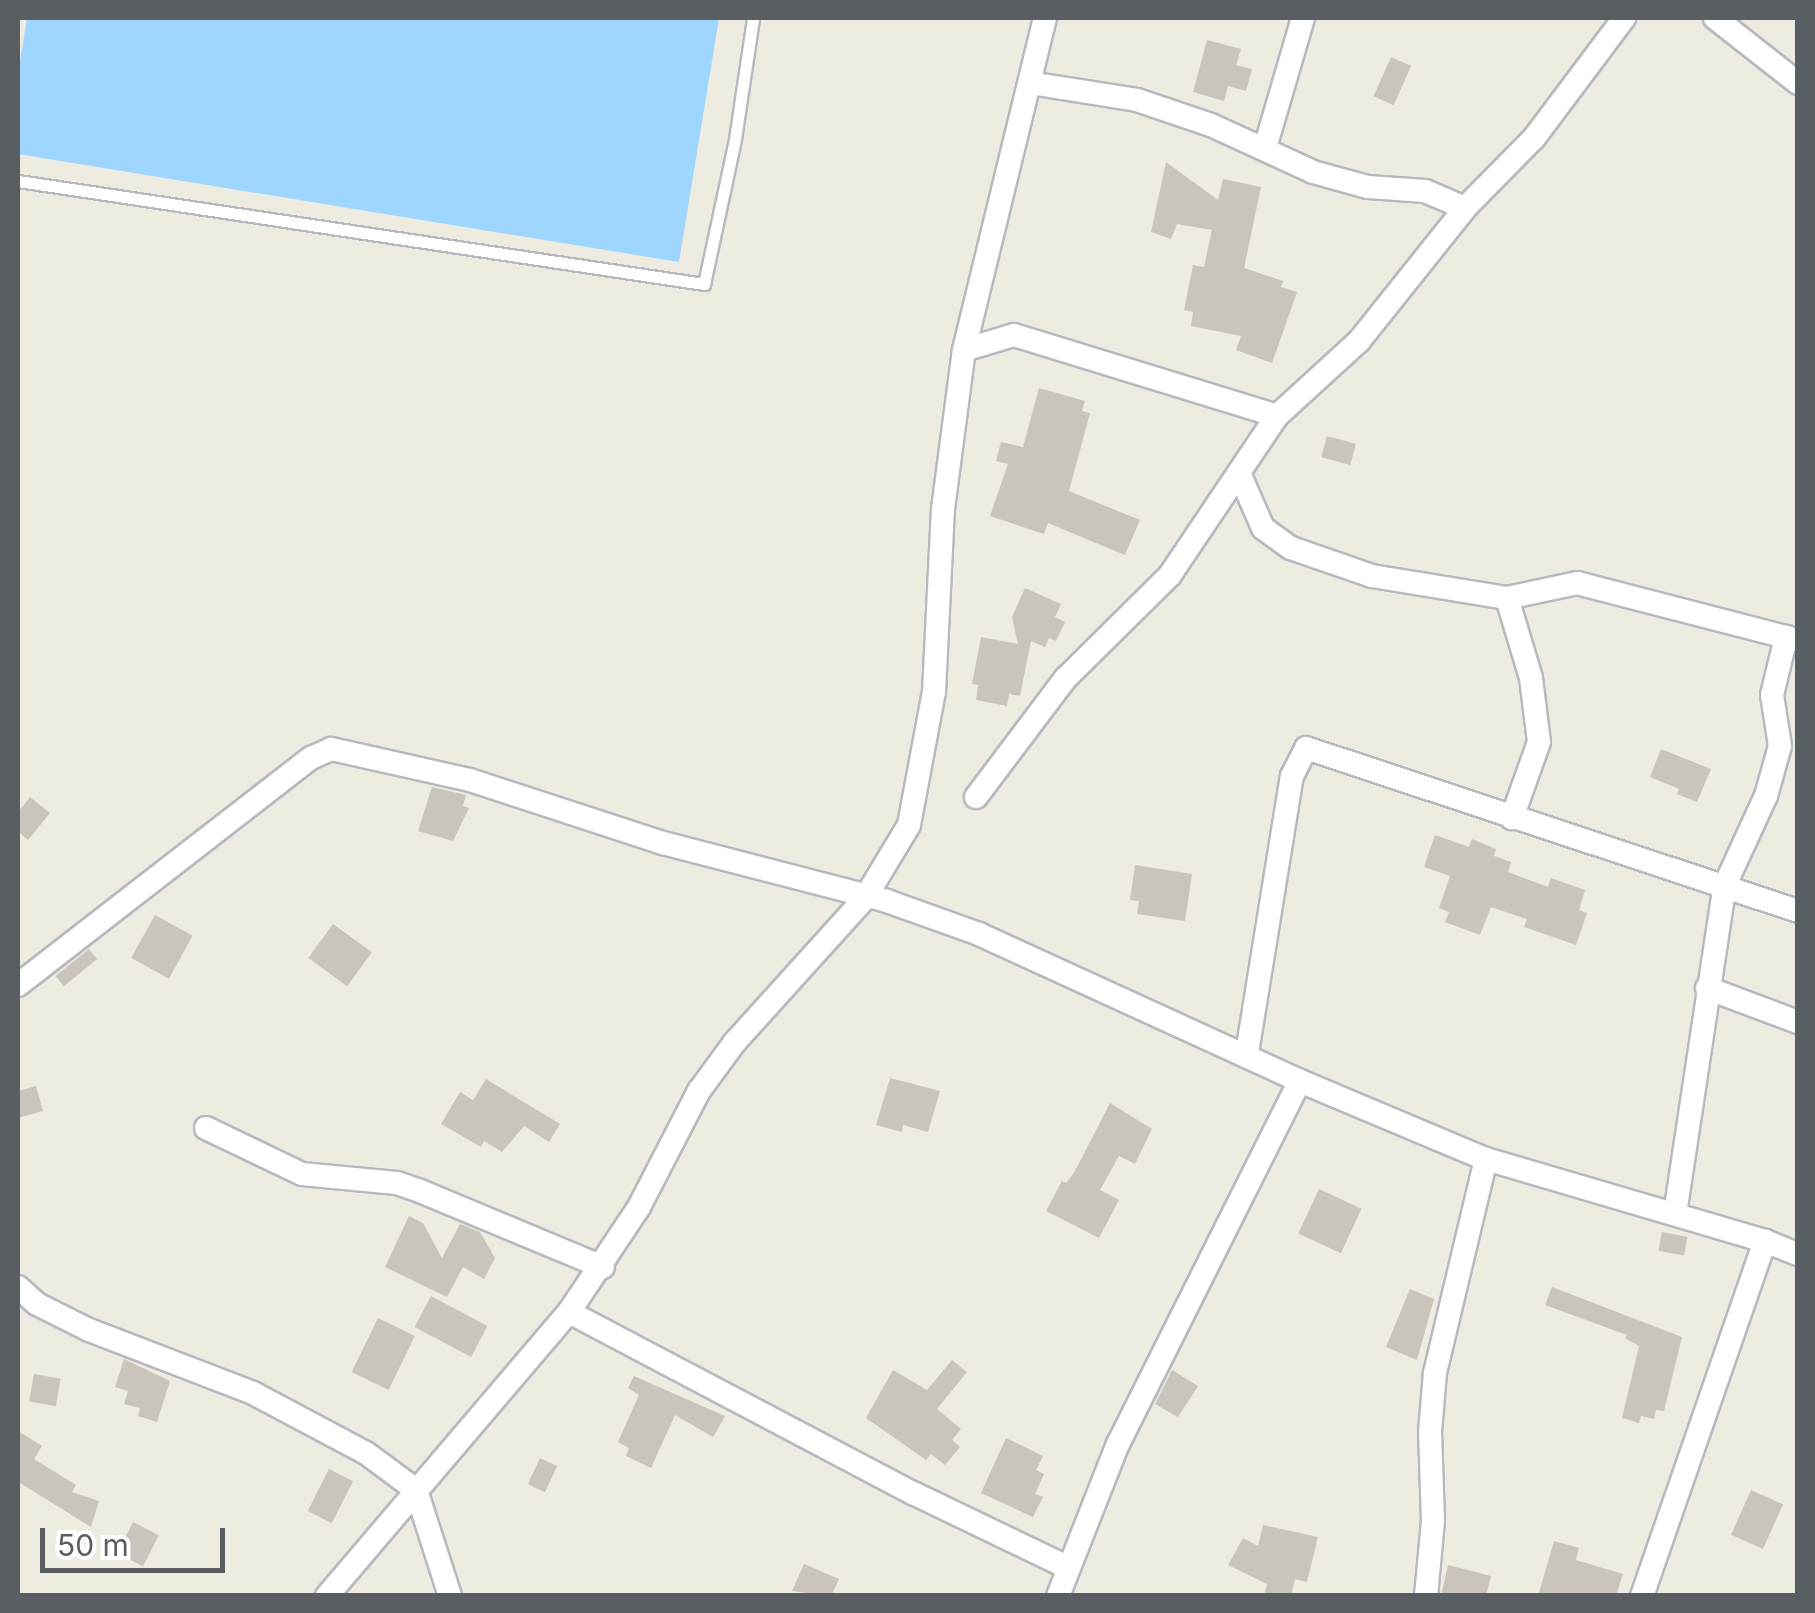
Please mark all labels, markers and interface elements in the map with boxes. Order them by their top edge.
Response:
scale bar [45,1508,230,1570]
text: 50 m [57,1527,129,1563]

